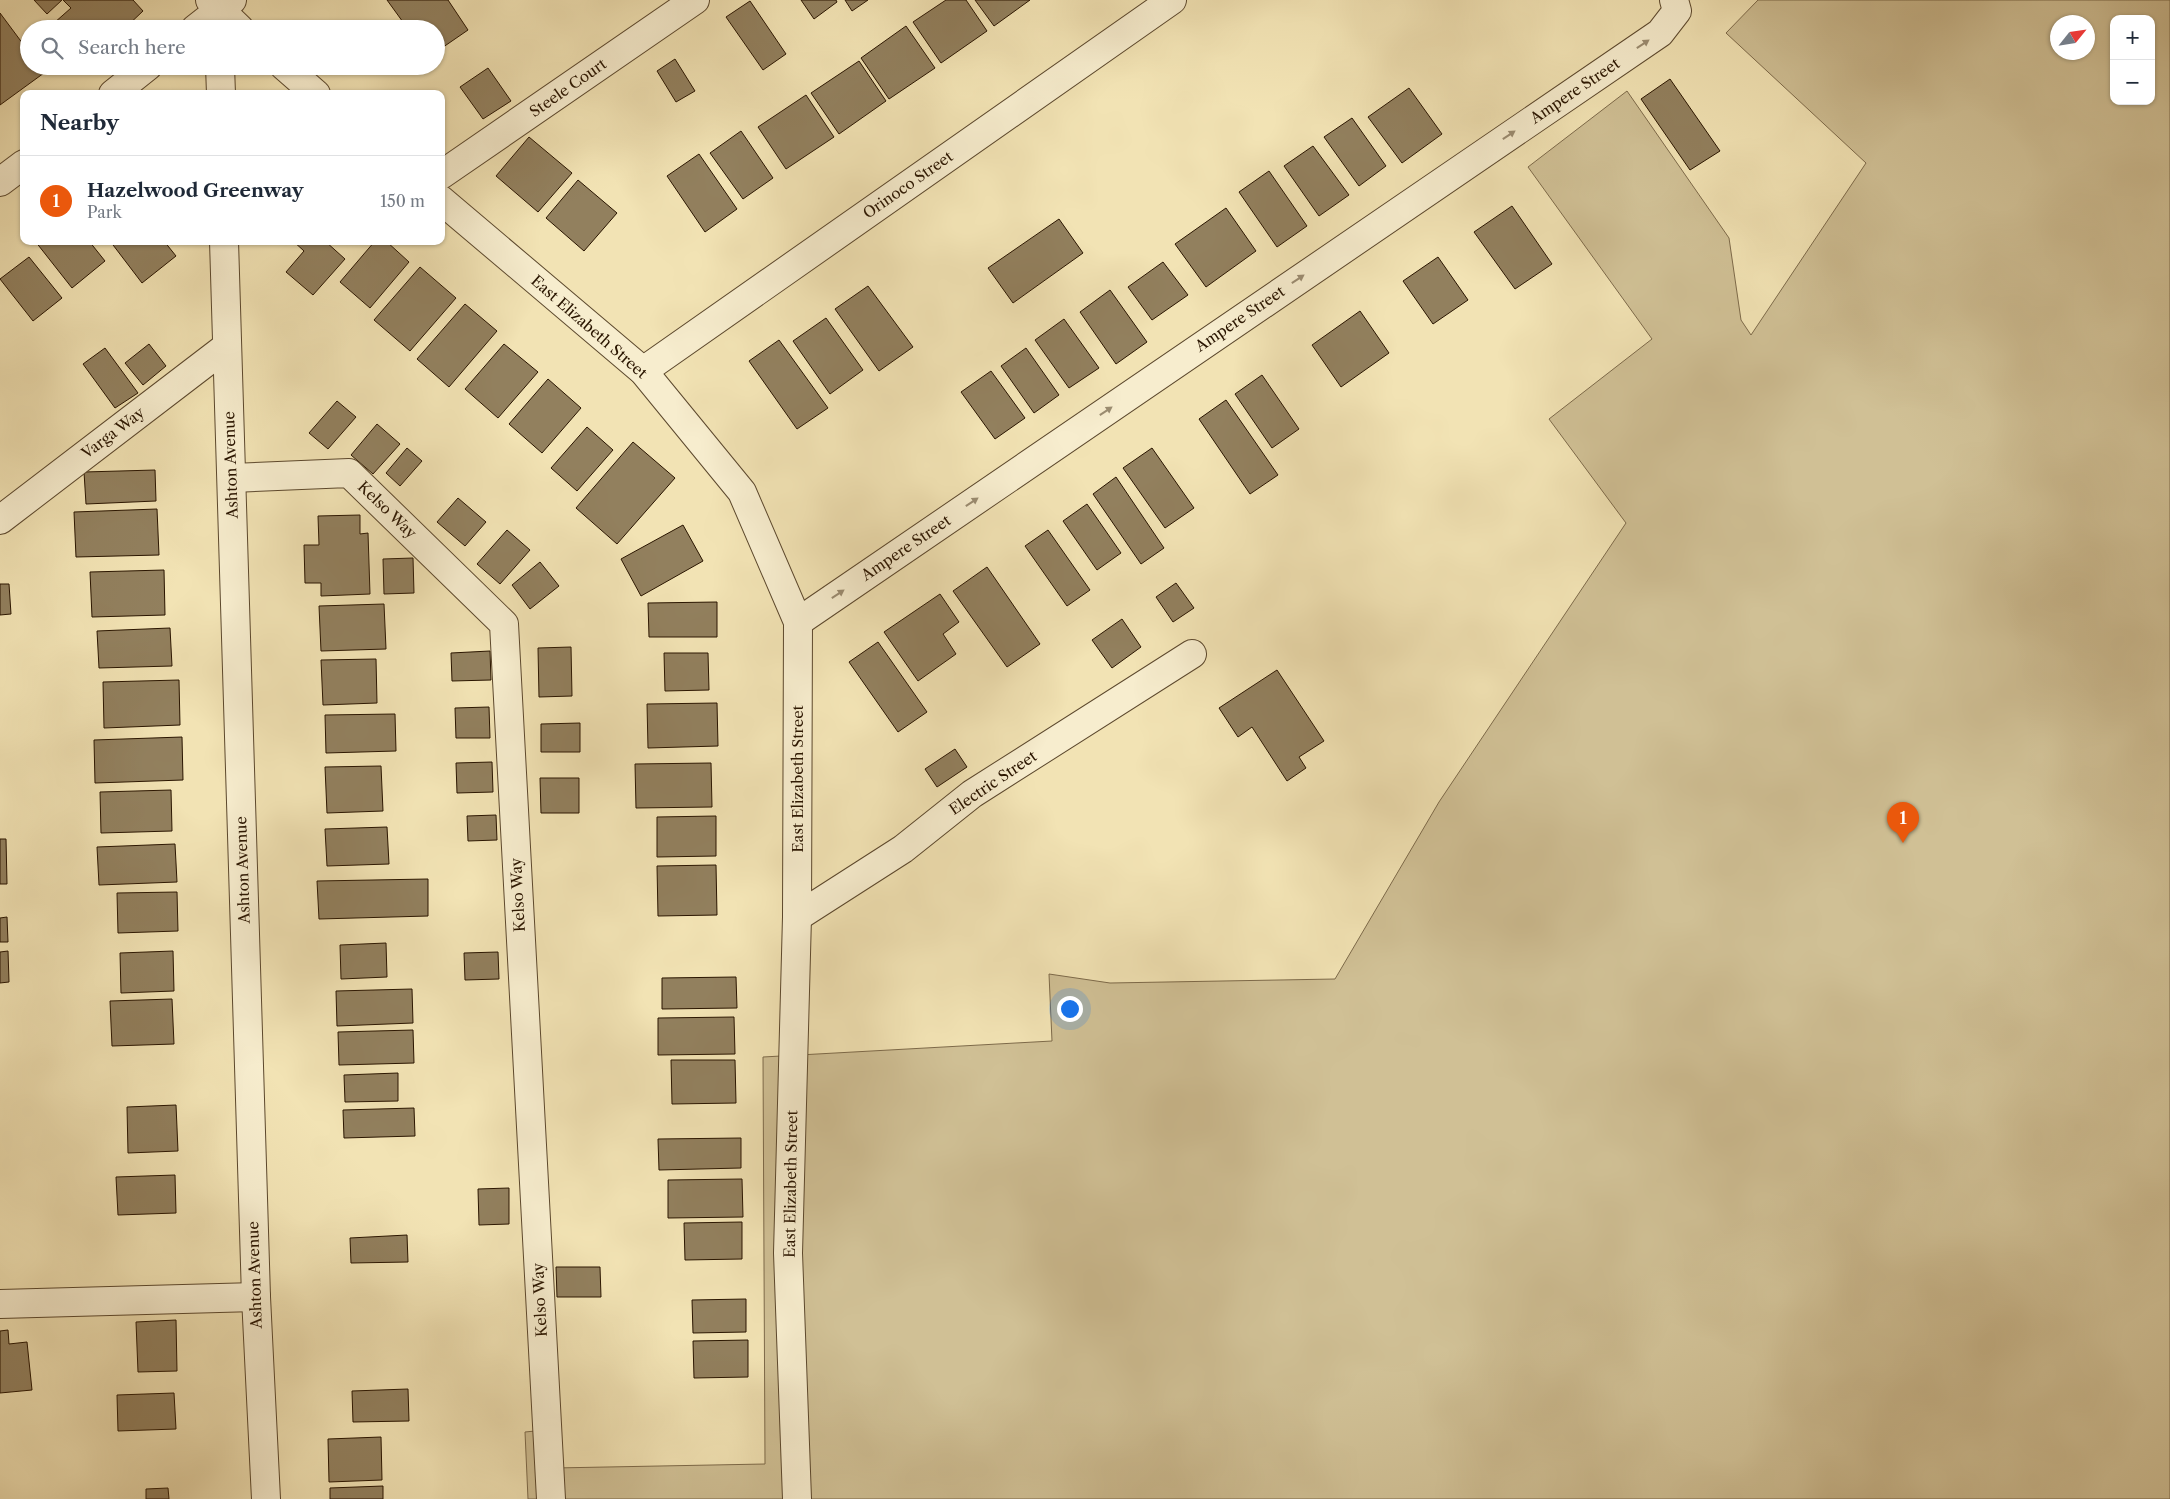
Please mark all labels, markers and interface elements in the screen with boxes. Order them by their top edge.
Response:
north arrow [2050,15,2095,60]
map controls [2110,15,2155,105]
button: + [2110,15,2155,60]
search box [20,20,445,75]
icon: search [38,34,66,62]
text: Search here [78,36,186,59]
one-way arrow [1637,39,1650,49]
street label: Ampere Street [1526,53,1624,128]
street label: Steele Court [526,54,610,121]
button: − [2110,60,2155,105]
text: Nearby [40,110,119,135]
one-way arrow [1502,130,1516,140]
street label: Orinoco Street [859,146,957,223]
text: Hazelwood Greenway [87,179,303,202]
text: 1 [52,191,60,211]
text: 150 m [380,191,425,211]
text: Park [87,202,122,222]
street label: East Elizabeth Street [527,271,652,383]
one-way arrow [1292,274,1305,284]
street label: Ampere Street [1191,281,1289,356]
street label: Varga Way [77,402,148,463]
one-way arrow [1100,406,1113,415]
street label: Ashton Avenue [219,411,242,520]
street label: Kelso Way [354,477,421,543]
one-way arrow [966,497,979,507]
street label: Ampere Street [857,510,955,585]
one-way arrow [831,589,845,599]
street label: East Elizabeth Street [788,704,807,853]
street label: Electric Street [945,746,1041,819]
pin: 1 [1887,802,1919,843]
street label: Ashton Avenue [231,816,254,925]
street label: Kelso Way [506,857,529,933]
your location [1057,996,1083,1022]
street label: East Elizabeth Street [780,1109,801,1258]
street label: Ashton Avenue [243,1221,266,1330]
street label: Kelso Way [528,1262,551,1338]

